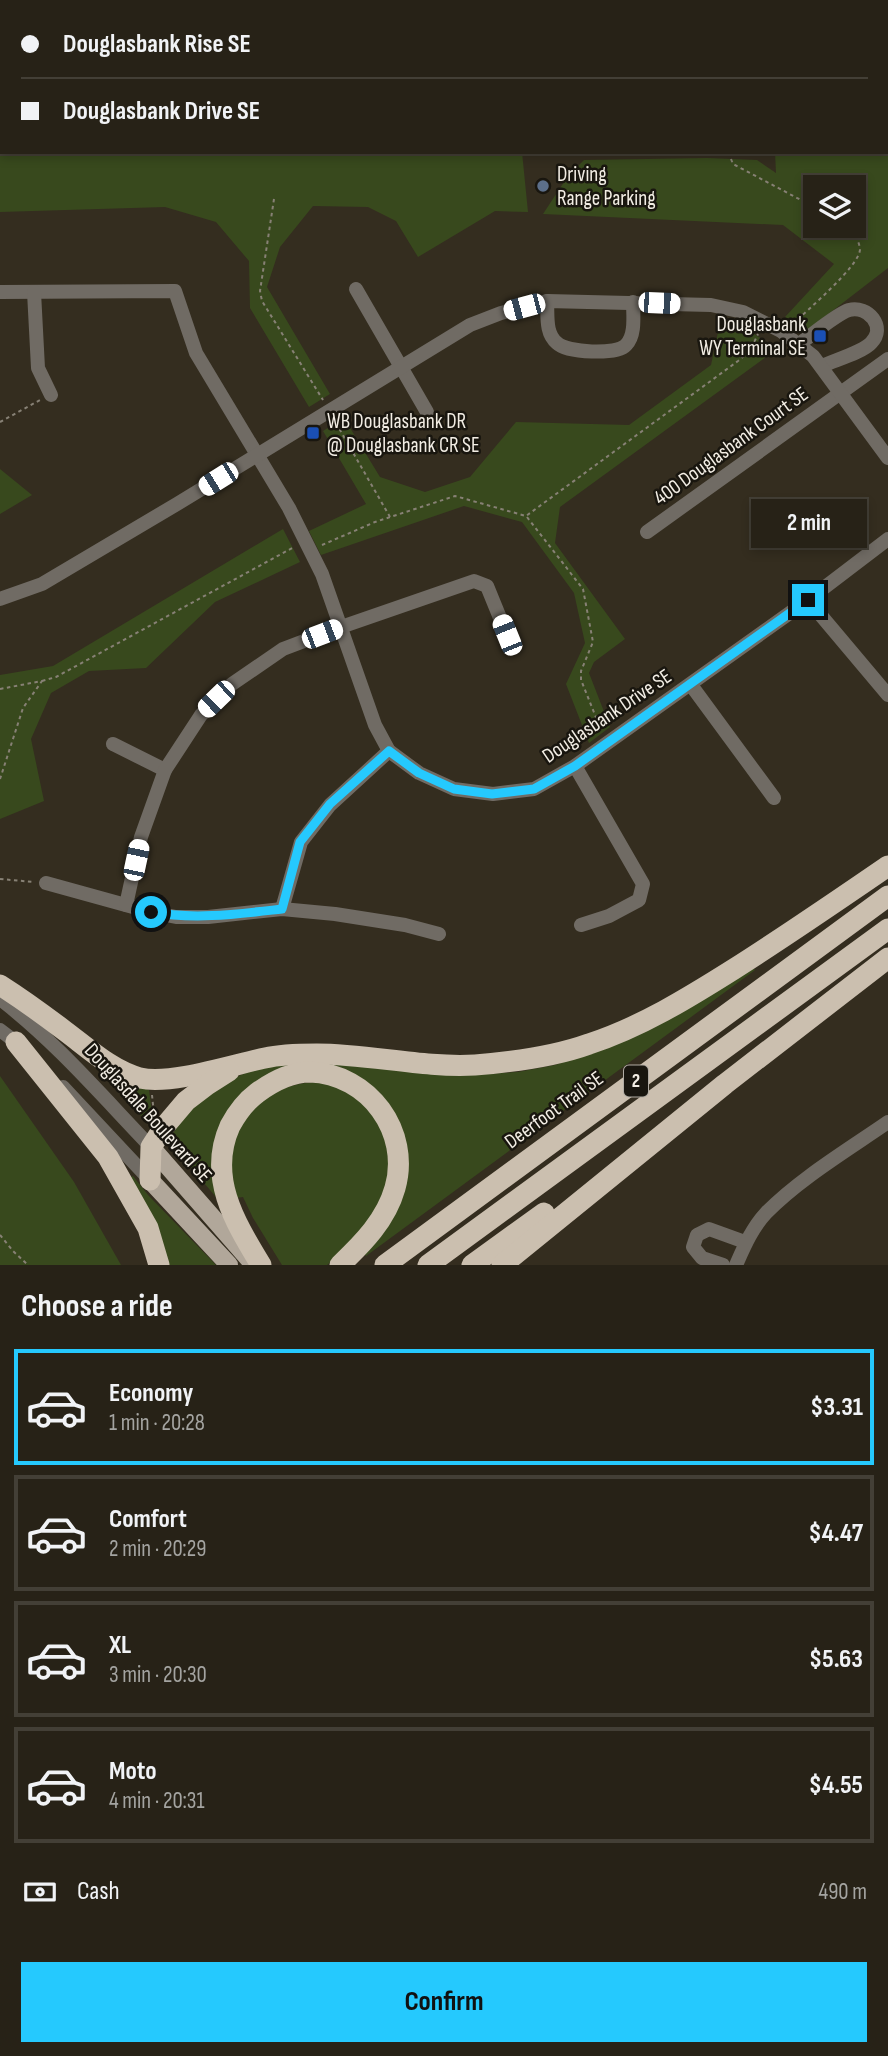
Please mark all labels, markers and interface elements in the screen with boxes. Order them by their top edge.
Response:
text: Douglasbank Rise SE [63,29,251,60]
text: Douglasbank Drive SE [63,96,260,127]
place label: Driving Range Parking [557,162,656,211]
map controls [803,175,866,238]
button: layers [803,175,866,238]
marker: Driving Range Parking [535,178,551,194]
car [501,291,548,323]
car [638,292,681,314]
place label: Douglasbank WY Terminal SE [699,312,806,361]
marker: Douglasbank WY Terminal SE [812,328,828,344]
street label: 400 Douglasbank Court SE [649,382,813,510]
place label: WB Douglasbank DR @ Douglasbank CR SE [327,409,480,458]
marker: WB Douglasbank DR @ Douglasbank CR SE [305,425,321,441]
car [195,459,242,499]
callout: 2 min [750,498,866,548]
text: 2 min [787,509,831,537]
route end [792,584,824,616]
car [490,612,525,658]
car [299,617,346,651]
street label: Douglasbank Drive SE [538,664,676,768]
car [194,677,239,721]
car [122,837,151,883]
route start [135,896,167,928]
street label: Douglasdale Boulevard SE [79,1038,217,1188]
road number: 2 [624,1065,648,1096]
street label: Deerfoot Trail SE [500,1066,608,1154]
text: Choose a ride [21,1287,173,1326]
icon: car [25,1376,88,1439]
text: Economy [109,1378,193,1409]
text: $3.31 [810,1392,863,1423]
text: 1 min · 20:28 [109,1409,205,1437]
icon: car [25,1502,88,1565]
text: Comfort [109,1504,187,1535]
text: $4.47 [808,1518,863,1549]
text: 2 min · 20:29 [109,1535,206,1563]
icon: car [25,1628,88,1691]
text: XL [109,1630,131,1661]
text: $5.63 [809,1644,863,1675]
text: 3 min · 20:30 [109,1661,207,1689]
icon: car [25,1754,88,1817]
text: Moto [109,1756,157,1787]
text: $4.55 [809,1770,863,1801]
text: 4 min · 20:31 [109,1787,205,1815]
icon: cash [21,1873,59,1911]
text: Cash [77,1876,120,1907]
text: 490 m [818,1878,867,1906]
button: Confirm [21,1962,867,2042]

